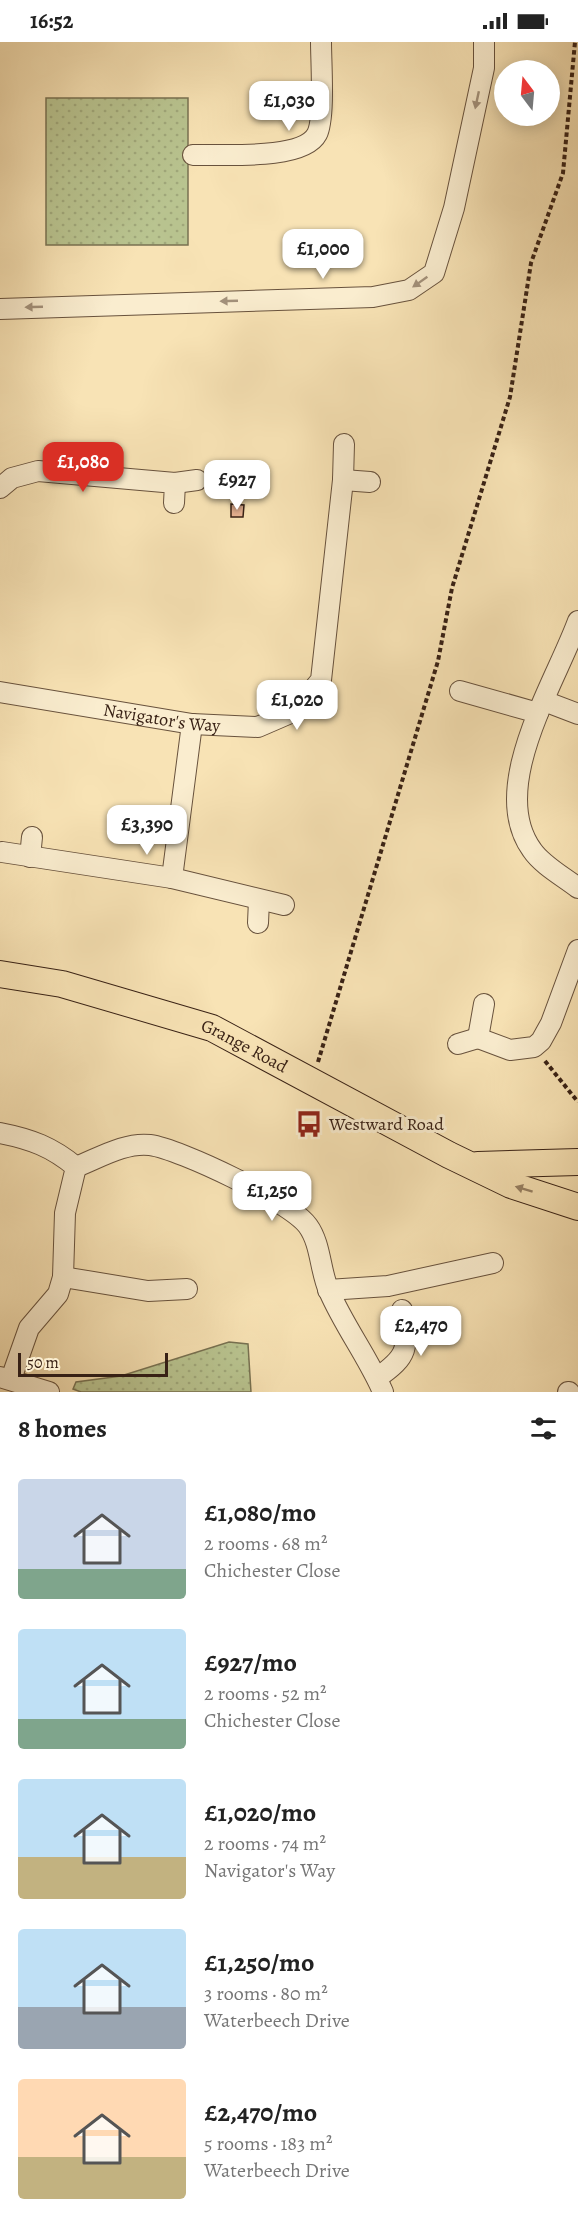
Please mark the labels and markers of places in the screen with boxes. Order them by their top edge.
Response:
pin: £1,030 [240,81,338,132]
pin: £1,000 [274,229,372,280]
pin: £1,080 [34,442,132,493]
pin: £927 [201,460,273,511]
pin: £1,020 [248,680,346,731]
pin: £3,390 [98,805,196,856]
bus stop icon: Westward Road [294,1109,324,1139]
place label: Westward Road [328,1112,444,1136]
pin: £1,250 [223,1171,321,1222]
pin: £2,470 [372,1306,470,1357]

